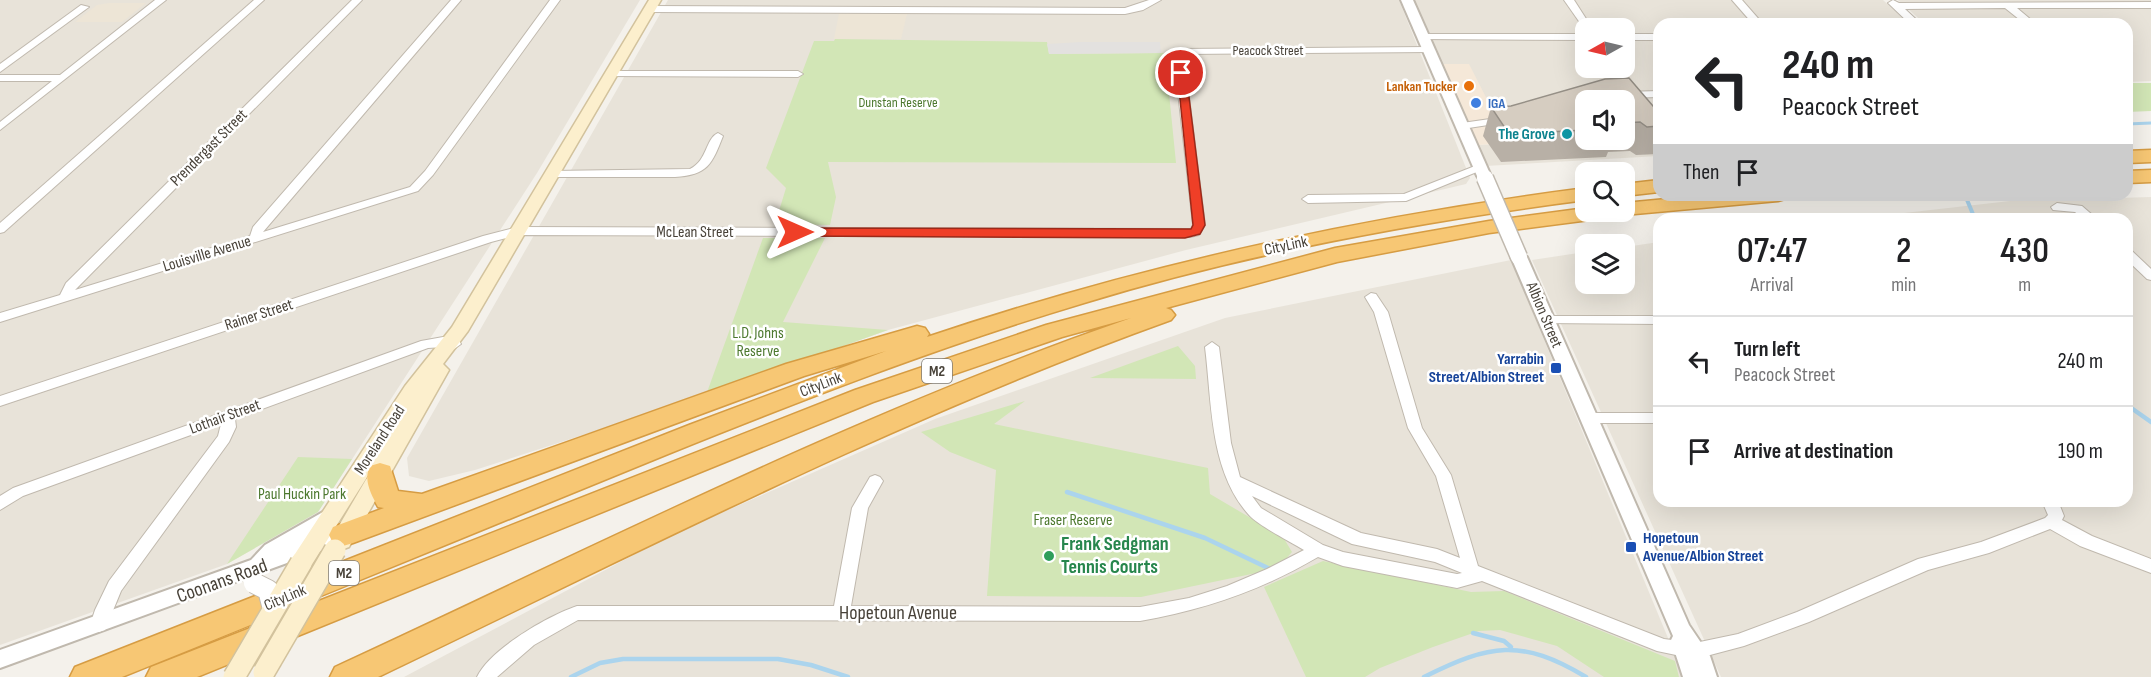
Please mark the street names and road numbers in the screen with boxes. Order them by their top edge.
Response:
street label: Peacock Street [1233,42,1304,59]
street label: Prendergast Street [167,106,251,190]
street label: McLean Street [656,223,734,242]
street label: Louisville Avenue [161,232,253,276]
street label: CityLink [1263,232,1309,260]
street label: Albion Street [1521,278,1566,351]
street label: Rainer Street [223,295,296,335]
road number: M2 [922,359,952,383]
street label: CityLink [797,368,845,402]
street label: Lothair Street [187,395,263,439]
street label: Moreland Road [351,402,409,478]
street label: Coonans Road [173,554,271,608]
road number: M2 [329,561,359,585]
street label: CityLink [261,581,309,615]
street label: Hopetoun Avenue [839,601,957,625]

